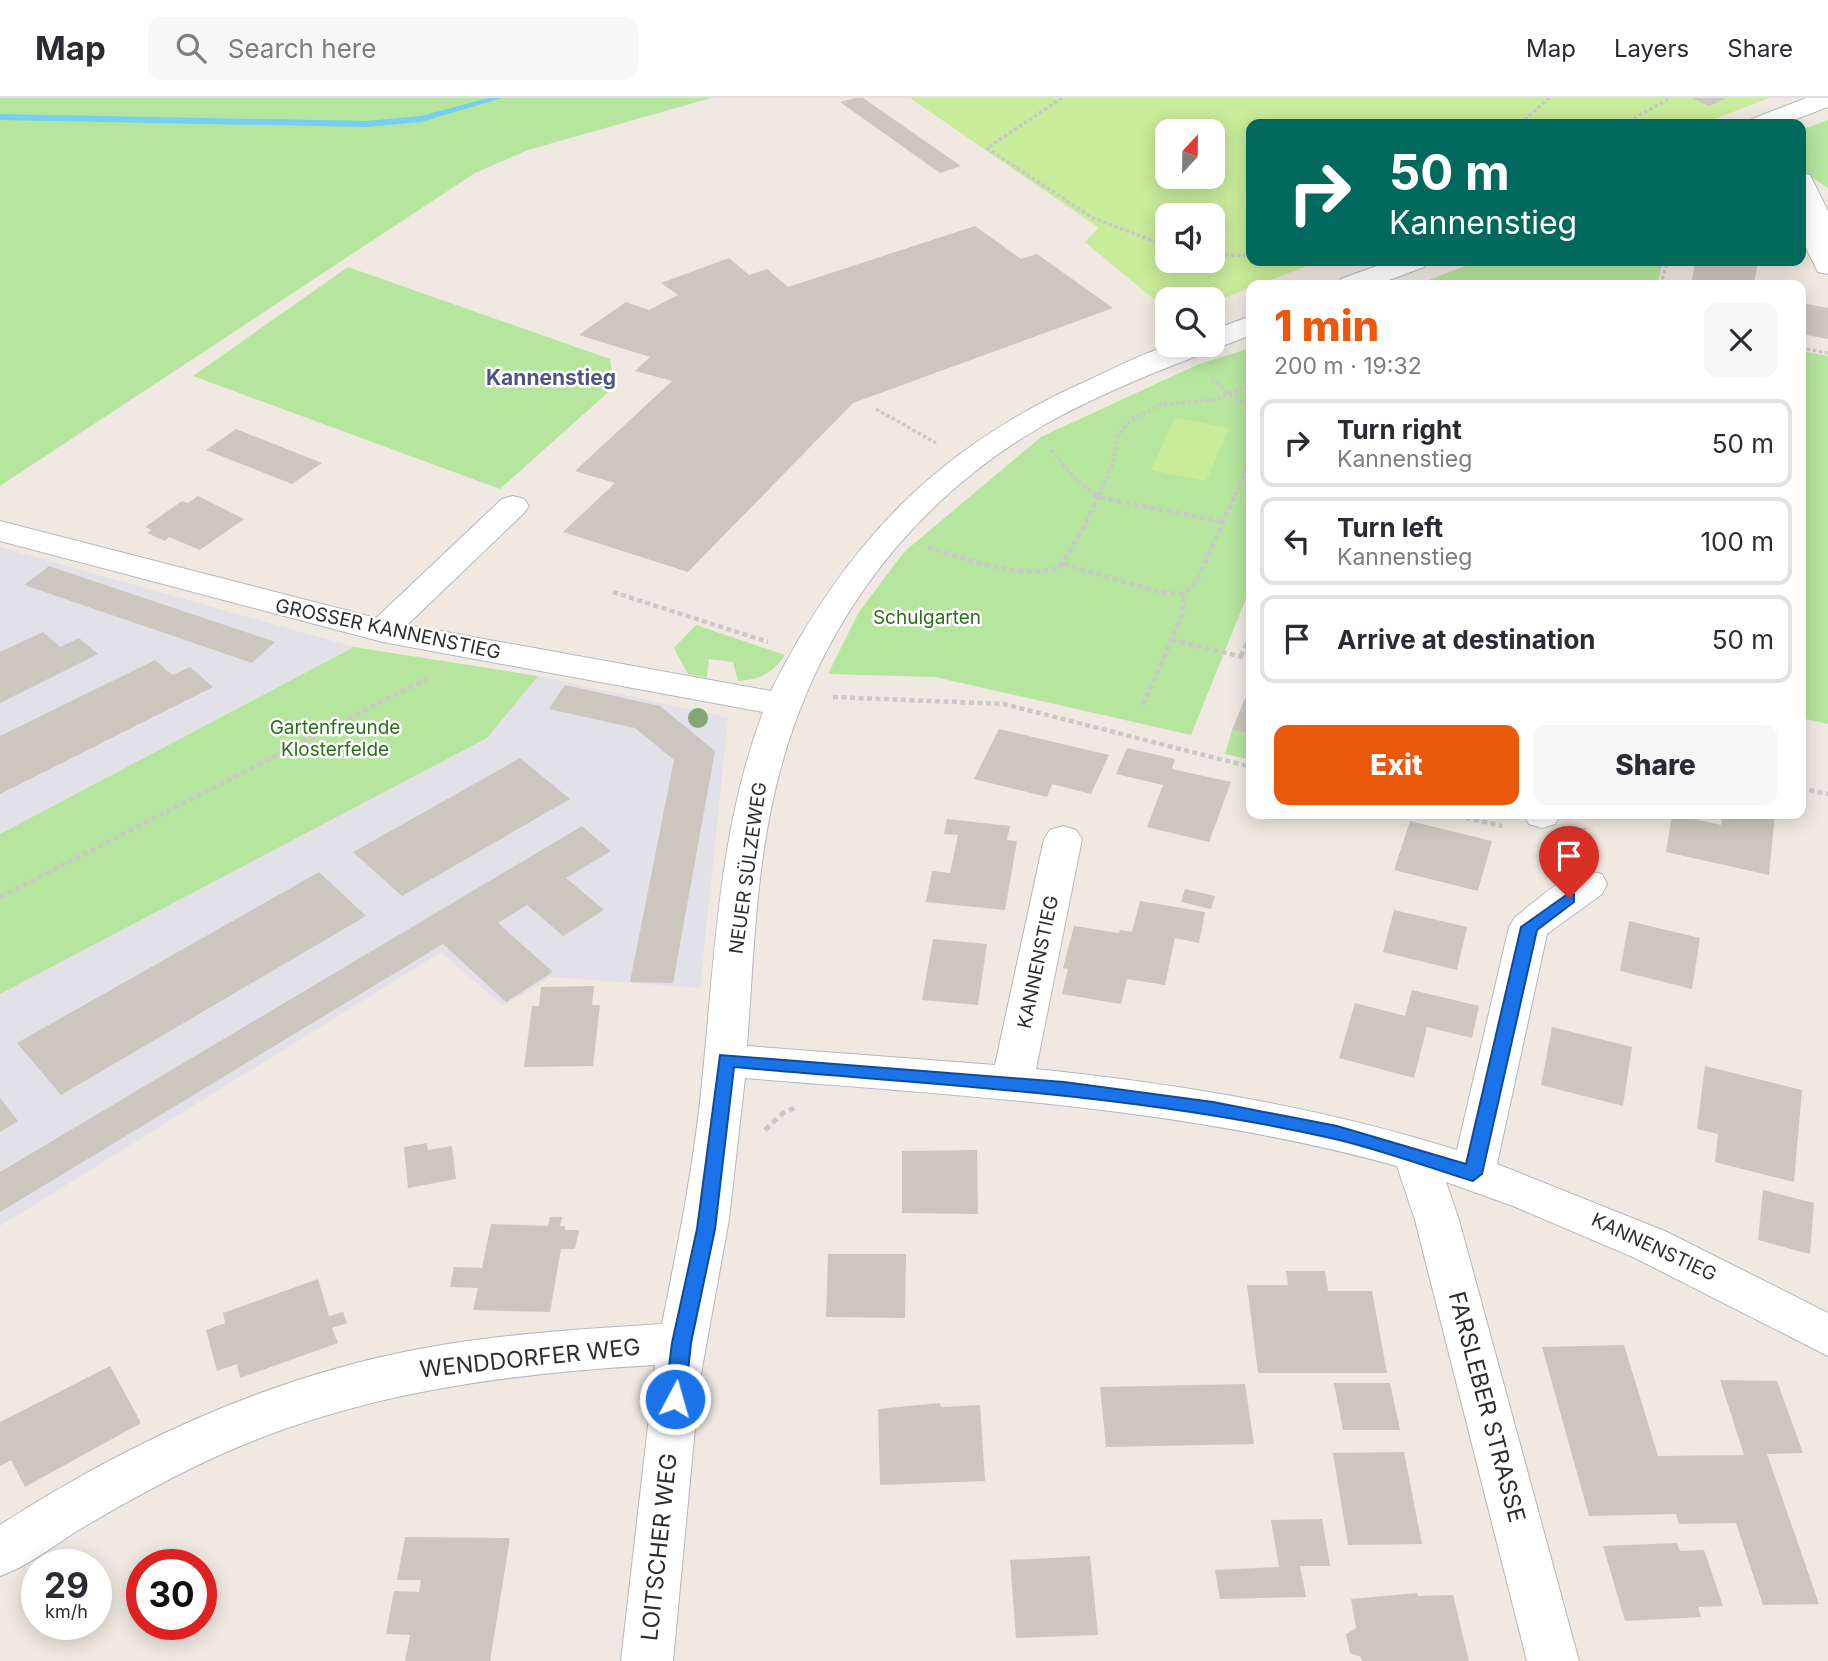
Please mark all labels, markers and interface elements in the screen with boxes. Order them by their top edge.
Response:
search box [148,17,638,80]
text: Map [35,28,106,68]
icon: search [172,29,210,67]
text: Search here [228,33,376,64]
text: Map [1526,34,1576,63]
text: Layers [1614,34,1689,63]
text: Share [1727,34,1793,63]
north arrow [1155,119,1225,189]
map controls [1155,119,1225,357]
text: 50 m [1389,143,1510,202]
icon: right [1274,147,1365,238]
button: sound [1155,203,1225,273]
text: Kannenstieg [1389,203,1577,242]
button: search [1155,287,1225,357]
text: 1 min [1274,300,1379,351]
button: close [1704,303,1778,377]
text: 200 m · 19:32 [1274,352,1422,380]
district label: Kannenstieg [486,365,616,390]
text: Turn right [1337,414,1462,445]
icon: right [1278,424,1316,462]
text: 50 m [1712,428,1774,459]
text: Kannenstieg [1337,445,1472,473]
text: Turn left [1337,512,1443,543]
icon: left [1278,522,1316,560]
text: 100 m [1701,526,1774,557]
text: Kannenstieg [1337,543,1472,571]
street label: GROSSER KANNENSTIEG [273,594,503,664]
park label: Schulgarten [873,606,981,629]
icon: arrive [1278,620,1316,658]
text: Arrive at destination [1337,624,1596,655]
text: 50 m [1712,624,1774,655]
park label: Gartenfreunde Klosterfelde [270,716,400,761]
button: Exit [1274,725,1519,805]
button: Share [1533,725,1778,805]
street label: NEUER SÜLZEWEG [725,780,771,956]
pin [1539,826,1599,898]
icon: arrive [1550,837,1588,875]
street label: KANNENSTIEG [1013,893,1063,1031]
street label: KANNENSTIEG [1588,1208,1720,1286]
street label: FARSLEBER STRASSE [1443,1289,1531,1525]
street label: WENDDORFER WEG [418,1332,642,1384]
position arrow [638,1362,712,1436]
street label: LOITSCHER WEG [635,1452,683,1642]
speed limit sign: 30 [126,1549,217,1640]
text: 29 [44,1564,89,1606]
text: km/h [45,1601,88,1622]

